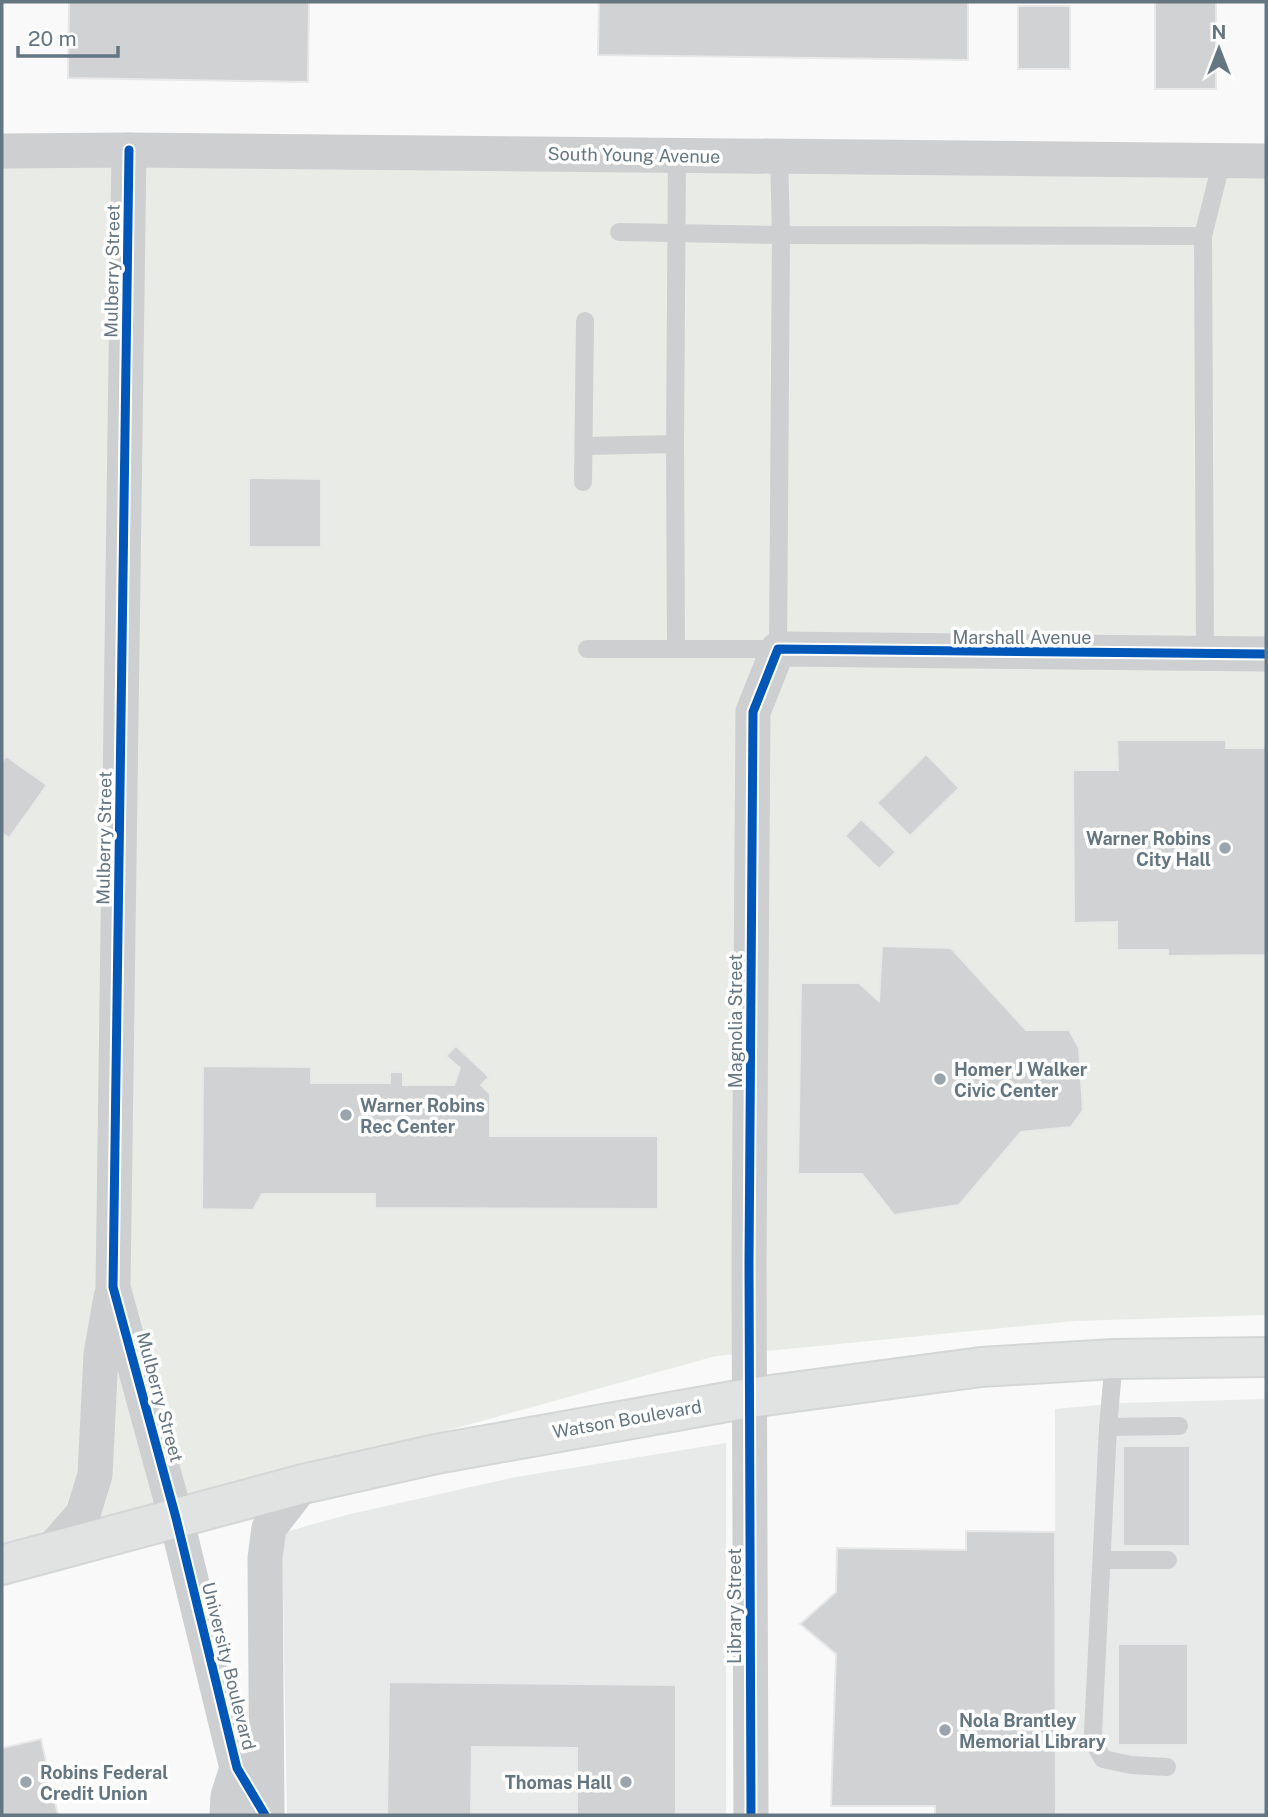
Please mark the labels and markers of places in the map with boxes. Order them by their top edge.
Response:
place label: Warner Robins City Hall [1086,828,1211,870]
marker: Warner Robins City Hall [1217,840,1233,856]
place label: Homer J Walker Civic Center [954,1059,1088,1101]
marker: Homer J Walker Civic Center [932,1071,948,1087]
place label: Warner Robins Rec Center [360,1095,485,1137]
marker: Warner Robins Rec Center [338,1107,354,1123]
place label: Nola Brantley Memorial Library [959,1710,1106,1752]
marker: Nola Brantley Memorial Library [937,1722,953,1738]
place label: Robins Federal Credit Union [40,1762,168,1804]
place label: Thomas Hall [505,1772,612,1793]
marker: Robins Federal Credit Union [18,1774,34,1790]
marker: Thomas Hall [618,1774,634,1790]

